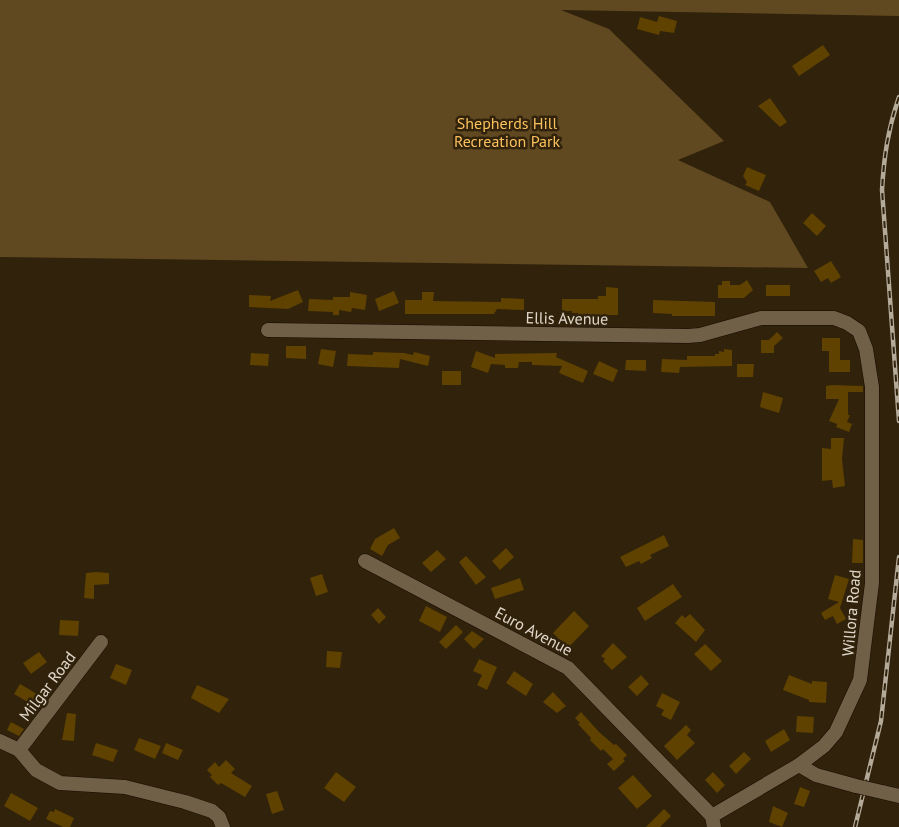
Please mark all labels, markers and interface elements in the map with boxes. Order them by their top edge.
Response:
park label: Shepherds Hill Recreation Park [454,113,560,151]
street label: Ellis Avenue [525,307,609,329]
street label: Willora Road [837,569,865,657]
street label: Euro Avenue [492,602,576,660]
street label: Milgar Road [14,647,80,725]

